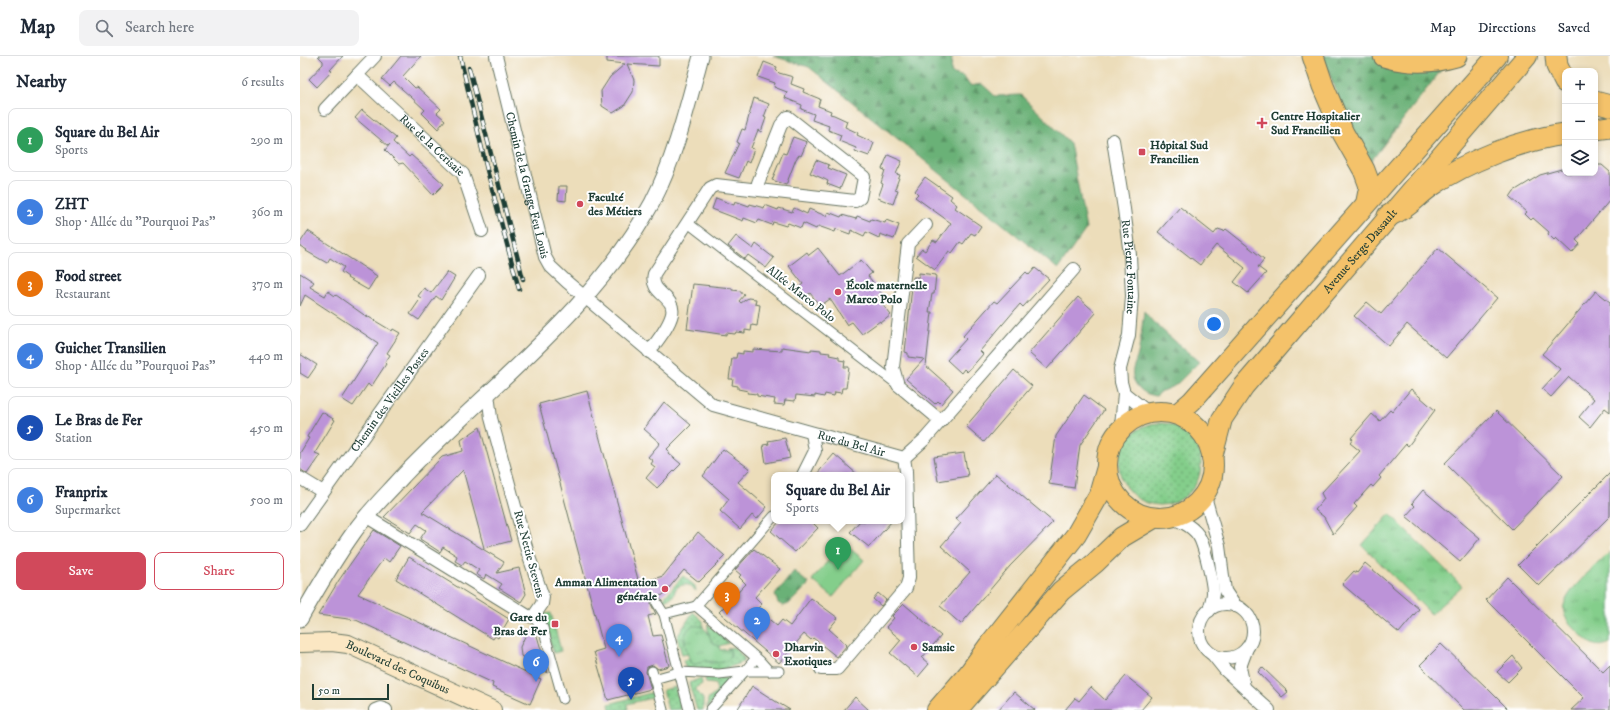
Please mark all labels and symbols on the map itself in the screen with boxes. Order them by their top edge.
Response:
place label: Centre Hospitalier Sud Francilien [1271,109,1360,138]
street label: Chemin de la Grange Feu Louis [502,110,553,260]
street label: Rue de la Cerisaie [396,111,468,179]
marker: Centre Hospitalier Sud Francilien [1256,117,1268,129]
place label: Hôpital Sud Francilien [1150,138,1209,167]
marker: Hôpital Sud Francilien [1137,147,1147,157]
place label: Faculté des Métiers [588,190,642,219]
marker: Faculté des Métiers [575,199,585,209]
street label: Avenue Serge Dassault [1319,205,1400,296]
street label: Rue Pierre Fontaine [1118,219,1140,315]
street label: Allée Marco Polo [764,262,839,326]
place label: École maternelle Marco Polo [846,278,927,307]
marker: École maternelle Marco Polo [833,287,843,297]
your location [1204,314,1224,334]
street label: Chemin des Vieilles Postes [347,345,432,455]
street label: Rue du Bel Air [816,427,887,460]
street label: Rue Nettie Stevens [510,509,548,599]
pin: 1 [825,537,851,570]
place label: Amman Alimentation générale [554,575,658,604]
pin: 3 [714,582,740,615]
marker: Amman Alimentation générale [660,584,670,594]
pin: 2 [744,607,770,640]
place label: Gare du Bras de Fer [493,610,548,639]
marker: Gare du Bras de Fer [550,619,560,629]
pin: 4 [606,624,632,657]
street label: Boulevard des Coquibus [343,637,452,697]
place label: Dharvin Exotiques [784,640,832,669]
place label: Samsic [922,640,956,655]
marker: Samsic [909,642,919,652]
pin: 6 [523,649,549,682]
marker: Dharvin Exotiques [771,649,781,659]
pin: 5 [618,667,644,700]
scale bar [312,682,389,701]

